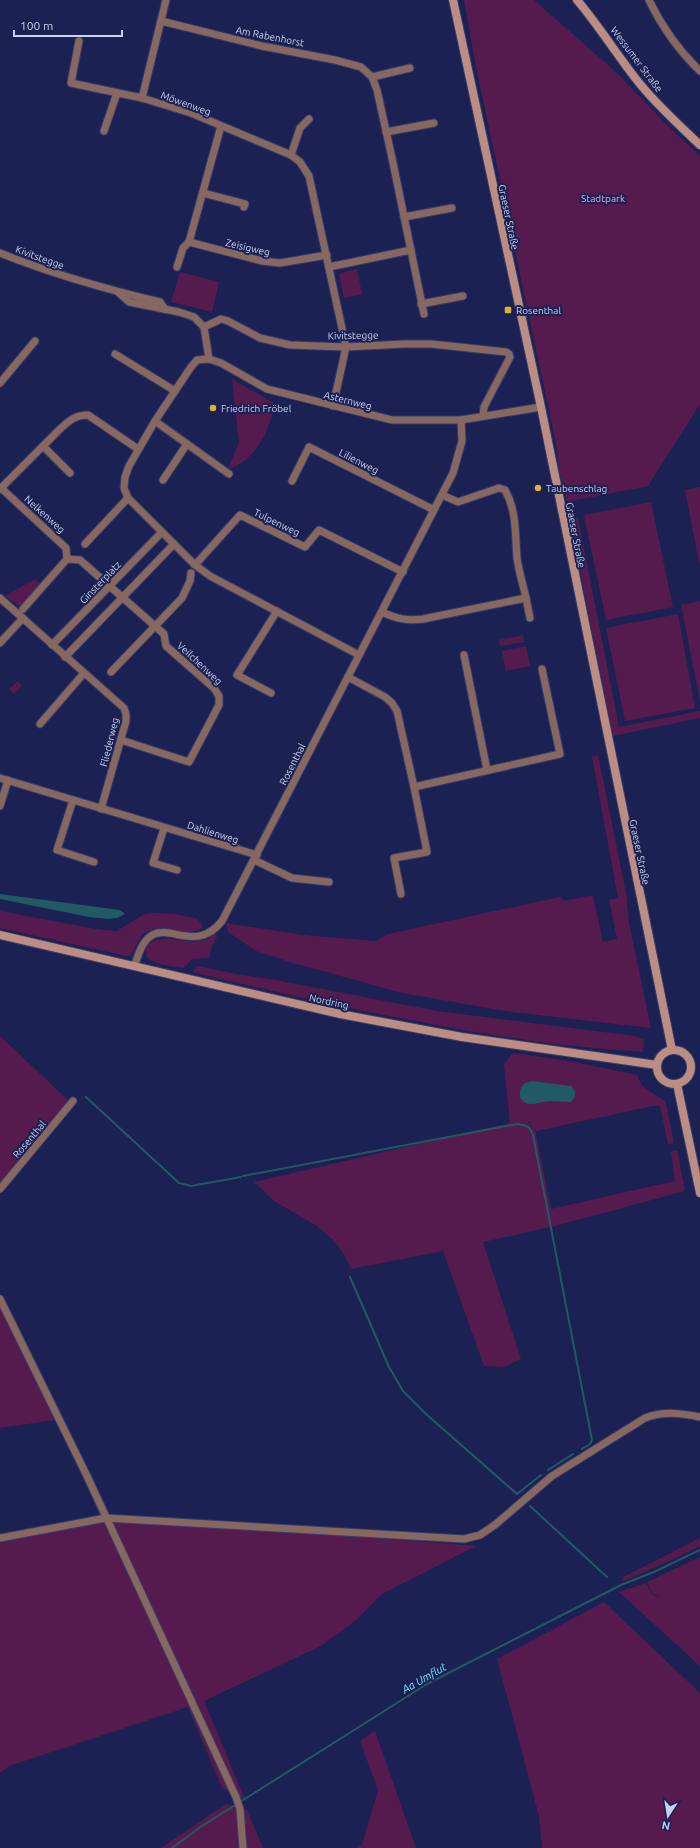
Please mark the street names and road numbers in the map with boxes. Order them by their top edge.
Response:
street label: Am Rabenhorst [235,24,305,49]
street label: Wessumer Straße [608,24,665,94]
street label: Möwenweg [159,89,212,118]
street label: Graeser Straße [496,183,521,251]
street label: Zeisigweg [225,237,271,258]
street label: Kivitstegge [14,244,66,271]
street label: Kivitstegge [328,330,378,341]
street label: Asternweg [323,389,373,412]
street label: Lilienweg [337,447,380,476]
street label: Nelkenweg [22,493,67,535]
street label: Graeser Straße [564,501,587,569]
street label: Tulpenweg [252,507,302,538]
street label: Ginsterplatz [77,559,124,606]
street label: Veilchenweg [175,640,224,687]
street label: Fliederweg [98,716,121,768]
street label: Rosenthal [277,741,308,787]
street label: Graeser Straße [627,818,652,886]
street label: Dahlienweg [186,819,240,846]
street label: Nordring [308,992,350,1011]
street label: Rosenthal [11,1118,48,1160]

